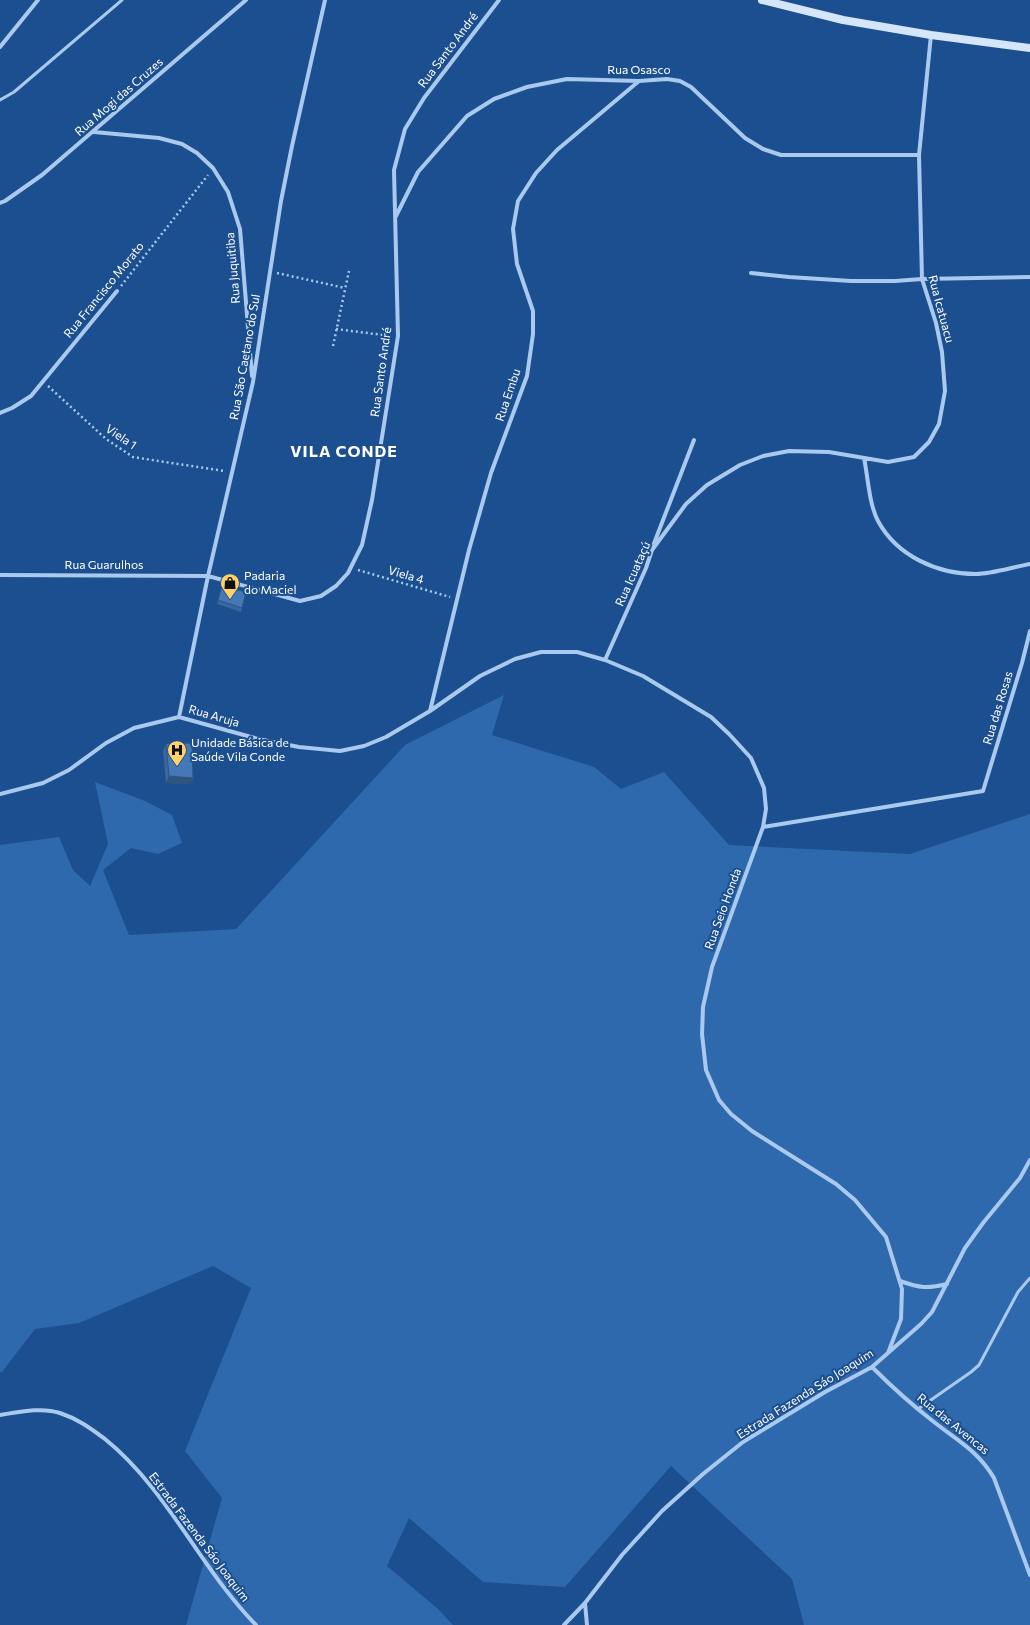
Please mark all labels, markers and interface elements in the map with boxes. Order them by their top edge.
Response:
street label: Rua Santo André [414,9,480,90]
street label: Rua Mogi das Cruzes [71,54,165,138]
street label: Rua Osasco [607,62,671,76]
street label: Rua Juquitiba [222,232,243,304]
street label: Rua Francisco Morato [60,239,146,340]
street label: Rua Icatuacu [926,273,958,344]
street label: Rua São Caetano do Sul [226,293,262,421]
street label: Rua Santo André [367,326,393,418]
street label: Rua Embu [492,367,523,423]
street label: Viela 1 [103,421,140,452]
district label: VILA CONDE [290,441,398,460]
street label: Rua Icuataçú [612,539,653,608]
street label: Rua Guarulhos [65,557,143,571]
street label: Viela 4 [387,562,426,586]
place label: Padaria do Maciel [244,568,296,596]
shop icon: Padaria do Maciel [219,572,241,600]
street label: Rua das Rosas [979,669,1015,746]
street label: Rua Aruja [187,701,241,729]
place label: Unidade Básica de Saúde Vila Conde [191,735,289,763]
hospital icon: Unidade Básica de Saúde Vila Conde [166,739,188,767]
street label: Rua Seio Honda [701,866,743,951]
street label: Estrada Fazenda Sáo Joaquim [734,1345,876,1442]
street label: Rua das Avencas [915,1390,993,1457]
street label: Estrada Fazenda Sáo Joaquim [146,1469,253,1604]

